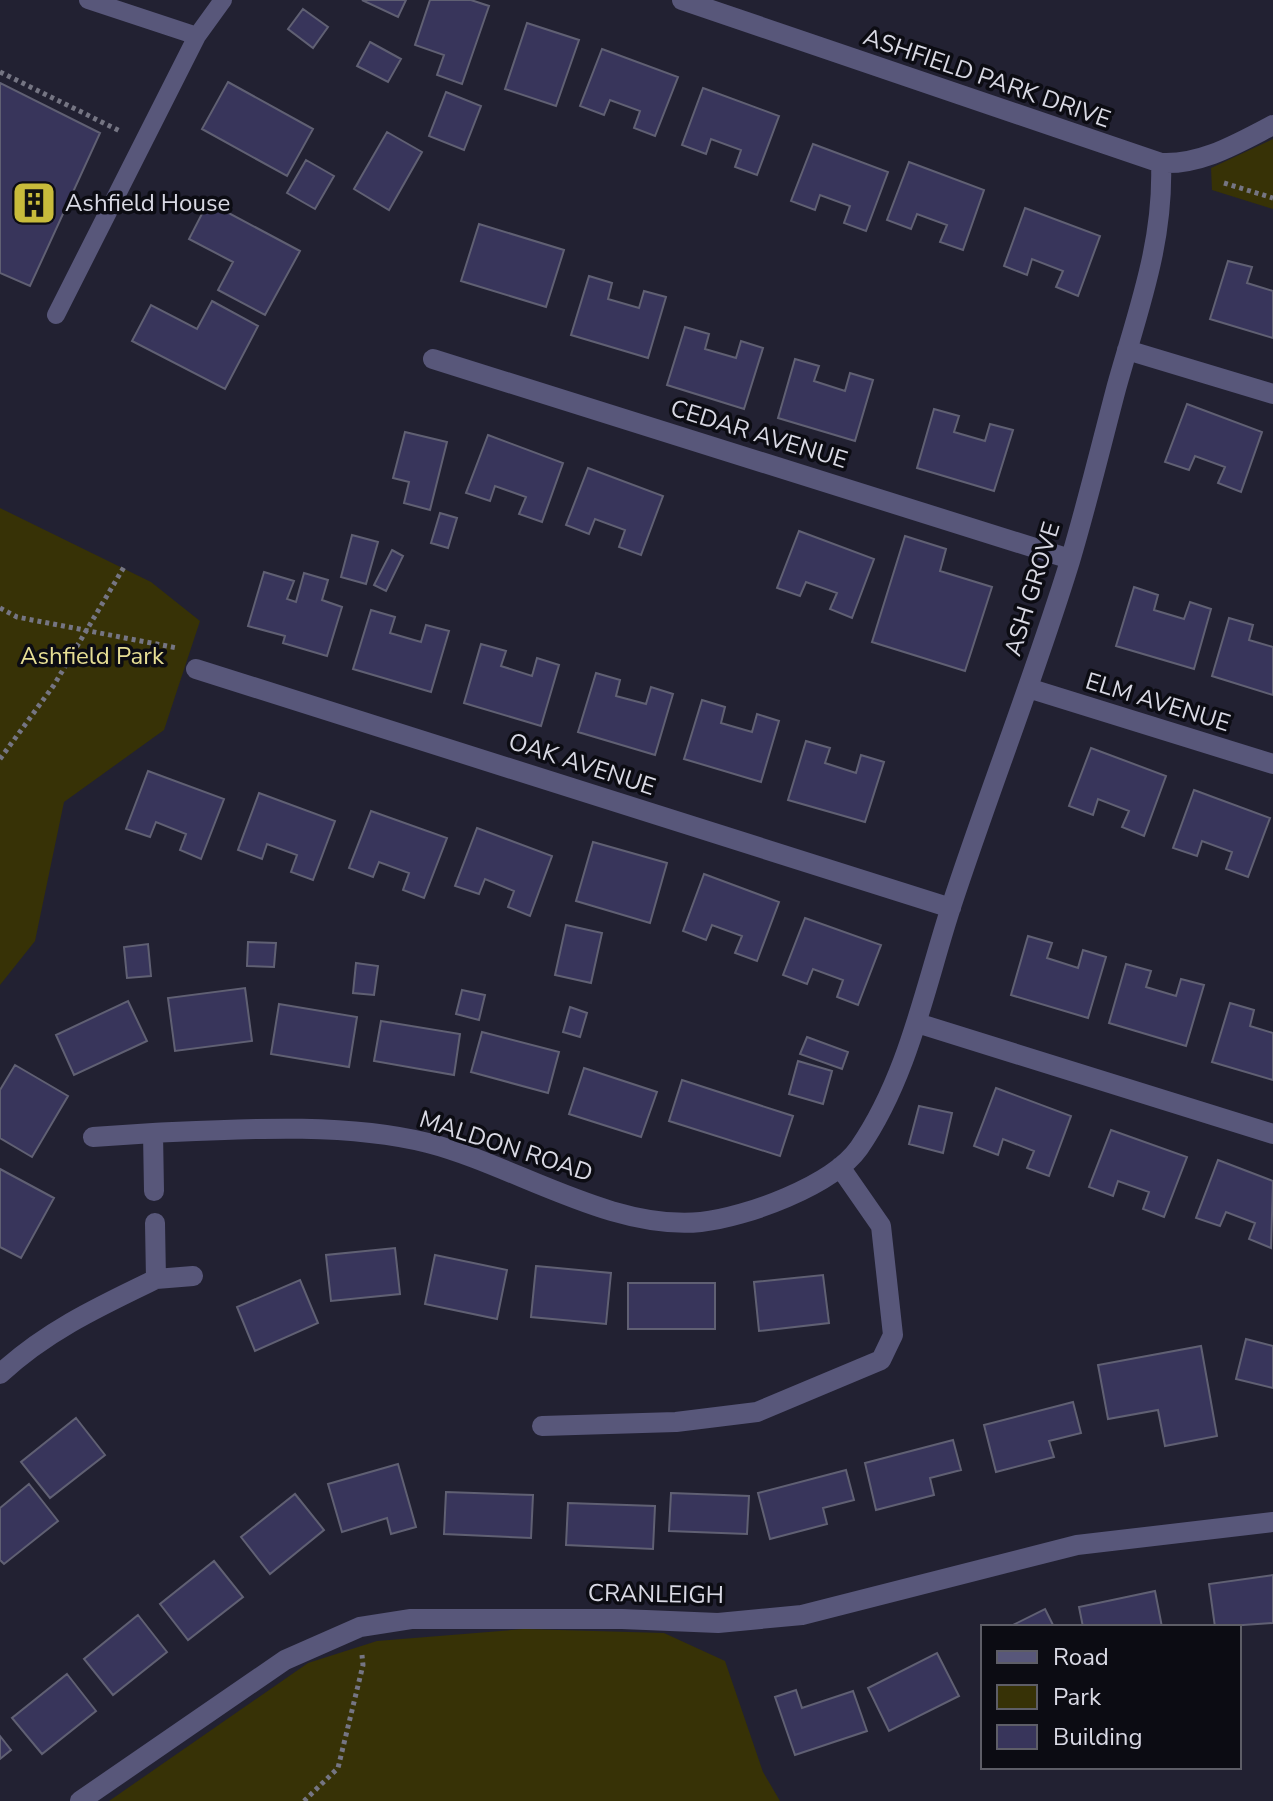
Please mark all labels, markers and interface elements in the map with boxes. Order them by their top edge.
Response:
street label: ASHFIELD PARK DRIVE [859,21,1115,135]
building icon: Ashfield House [10,179,58,227]
place label: Ashfield House [65,187,230,219]
street label: CEDAR AVENUE [667,392,851,476]
street label: ASH GROVE [996,518,1068,660]
park label: Ashfield Park [20,640,165,672]
street label: ELM AVENUE [1082,665,1234,739]
street label: OAK AVENUE [504,725,660,803]
street label: MALDON ROAD [415,1103,597,1189]
street label: CRANLEIGH [588,1577,724,1611]
legend [981,1625,1241,1769]
text: Road [1053,1641,1109,1673]
text: Park [1053,1681,1102,1713]
text: Building [1053,1721,1143,1753]

